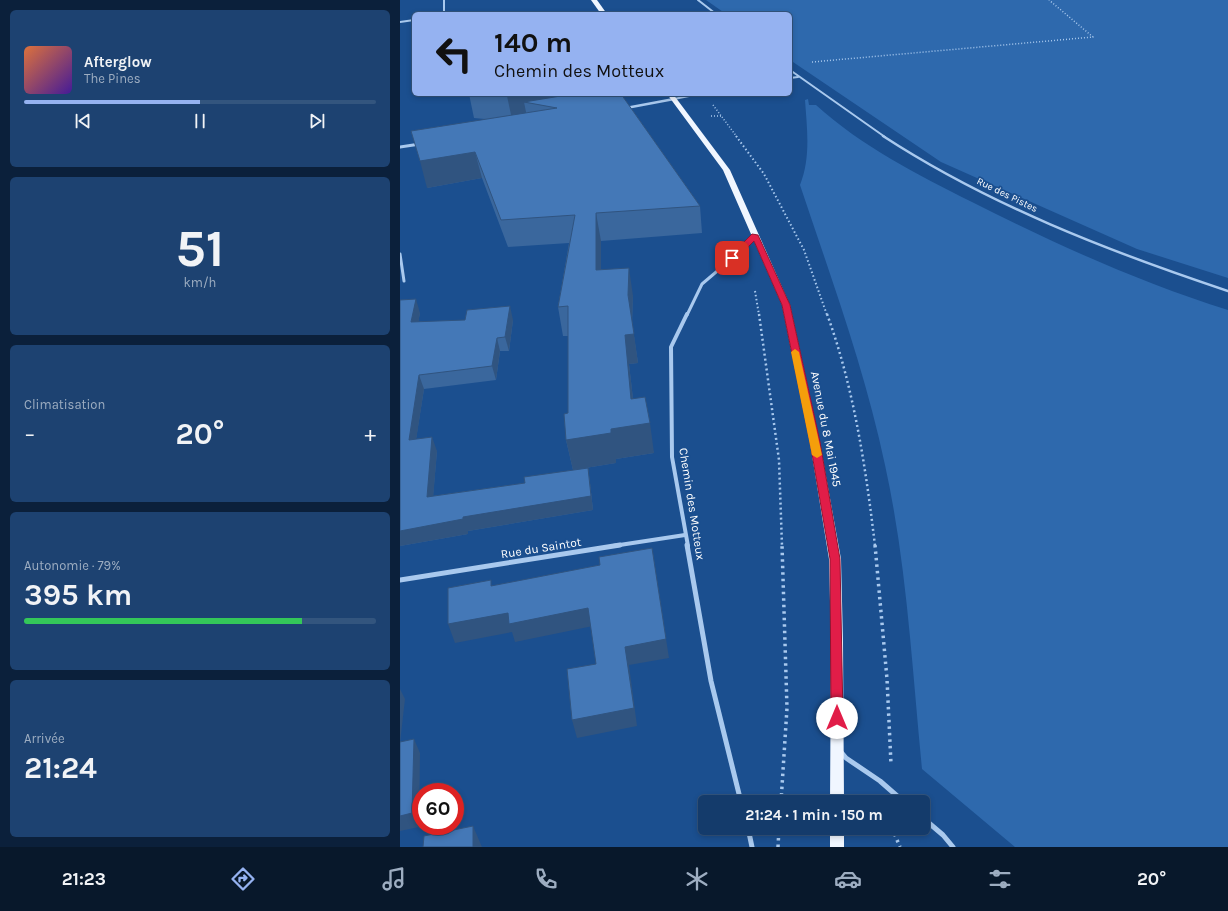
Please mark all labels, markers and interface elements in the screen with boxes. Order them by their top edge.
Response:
text: 140 m [494,26,572,59]
icon: left [428,28,480,80]
text: Afterglow [84,53,152,71]
text: Chemin des Motteux [494,60,664,82]
text: The Pines [84,71,141,86]
icon: previous [72,110,94,132]
icon: pause [189,110,211,132]
icon: next [306,110,328,132]
street label: Rue des Pistes [975,175,1039,215]
text: 51 [176,218,224,279]
pin [715,241,749,275]
icon: arrive [721,247,743,269]
text: km/h [184,275,216,290]
street label: Avenue du 8 Mai 1945 [808,370,844,488]
text: Climatisation [24,397,105,412]
text: 20° [176,416,224,452]
text: − [24,421,36,447]
text: + [364,421,376,447]
street label: Chemin des Motteux [676,447,708,561]
street label: Rue du Saintot [500,535,583,561]
text: Autonomie · 79% [24,558,121,573]
text: 395 km [24,577,132,613]
position arrow [816,697,858,739]
text: Arrivée [24,731,65,746]
text: 21:24 [24,750,97,786]
speed limit sign: 60 [412,783,464,835]
text: 21:24 · 1 min · 150 m [745,806,883,824]
icon: directions [229,865,257,893]
icon: music [380,865,408,893]
icon: phone [532,865,560,893]
icon: climate [683,865,711,893]
icon: car [834,865,862,893]
icon: filters [986,865,1014,893]
text: 21:23 [62,868,106,890]
text: 20° [1137,868,1166,890]

